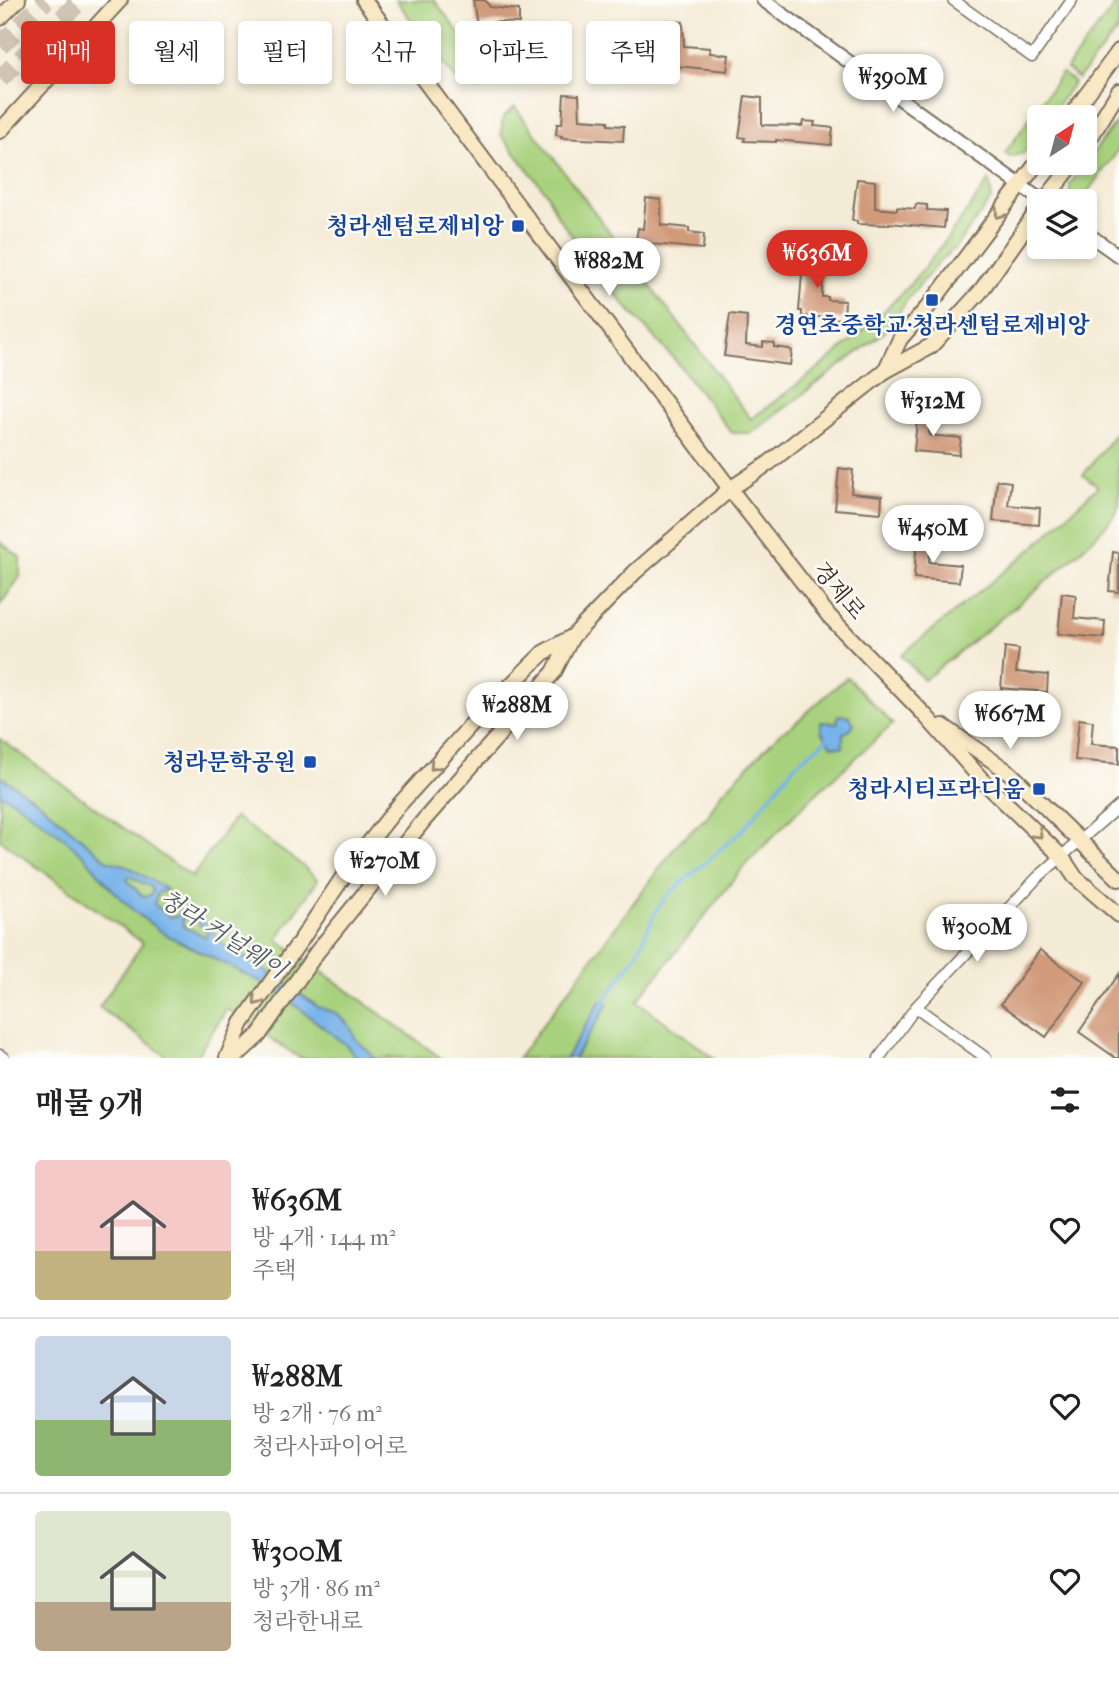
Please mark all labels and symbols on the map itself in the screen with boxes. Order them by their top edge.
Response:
pin: ₩390M [844,54,942,114]
north arrow [1027,105,1097,175]
one-way arrow [994,206,1007,219]
place label: 청라센텀로제비앙 [326,213,505,240]
marker: 청라센텀로제비앙 [510,218,526,234]
pin: ₩636M [768,230,866,290]
pin: ₩882M [560,238,658,298]
marker: 경연초중학교·청라센텀로제비앙 [924,292,940,308]
place label: 경연초중학교·청라센텀로제비앙 [774,312,1091,339]
pin: ₩312M [884,378,982,438]
pin: ₩450M [884,505,982,565]
street label: 경제로 [807,557,871,625]
pin: ₩288M [468,682,566,742]
pin: ₩667M [961,692,1059,751]
place label: 청라문학공원 [163,749,296,776]
marker: 청라문학공원 [302,754,318,770]
one-way arrow [429,758,442,771]
place label: 청라시티프라디움 [847,776,1025,803]
marker: 청라시티프라디움 [1031,781,1047,797]
one-way arrow [1030,826,1043,839]
pin: ₩270M [336,838,434,898]
water label: 청라 커널웨이 [154,884,293,985]
pin: ₩300M [928,904,1026,964]
one-way arrow [253,993,265,1006]

